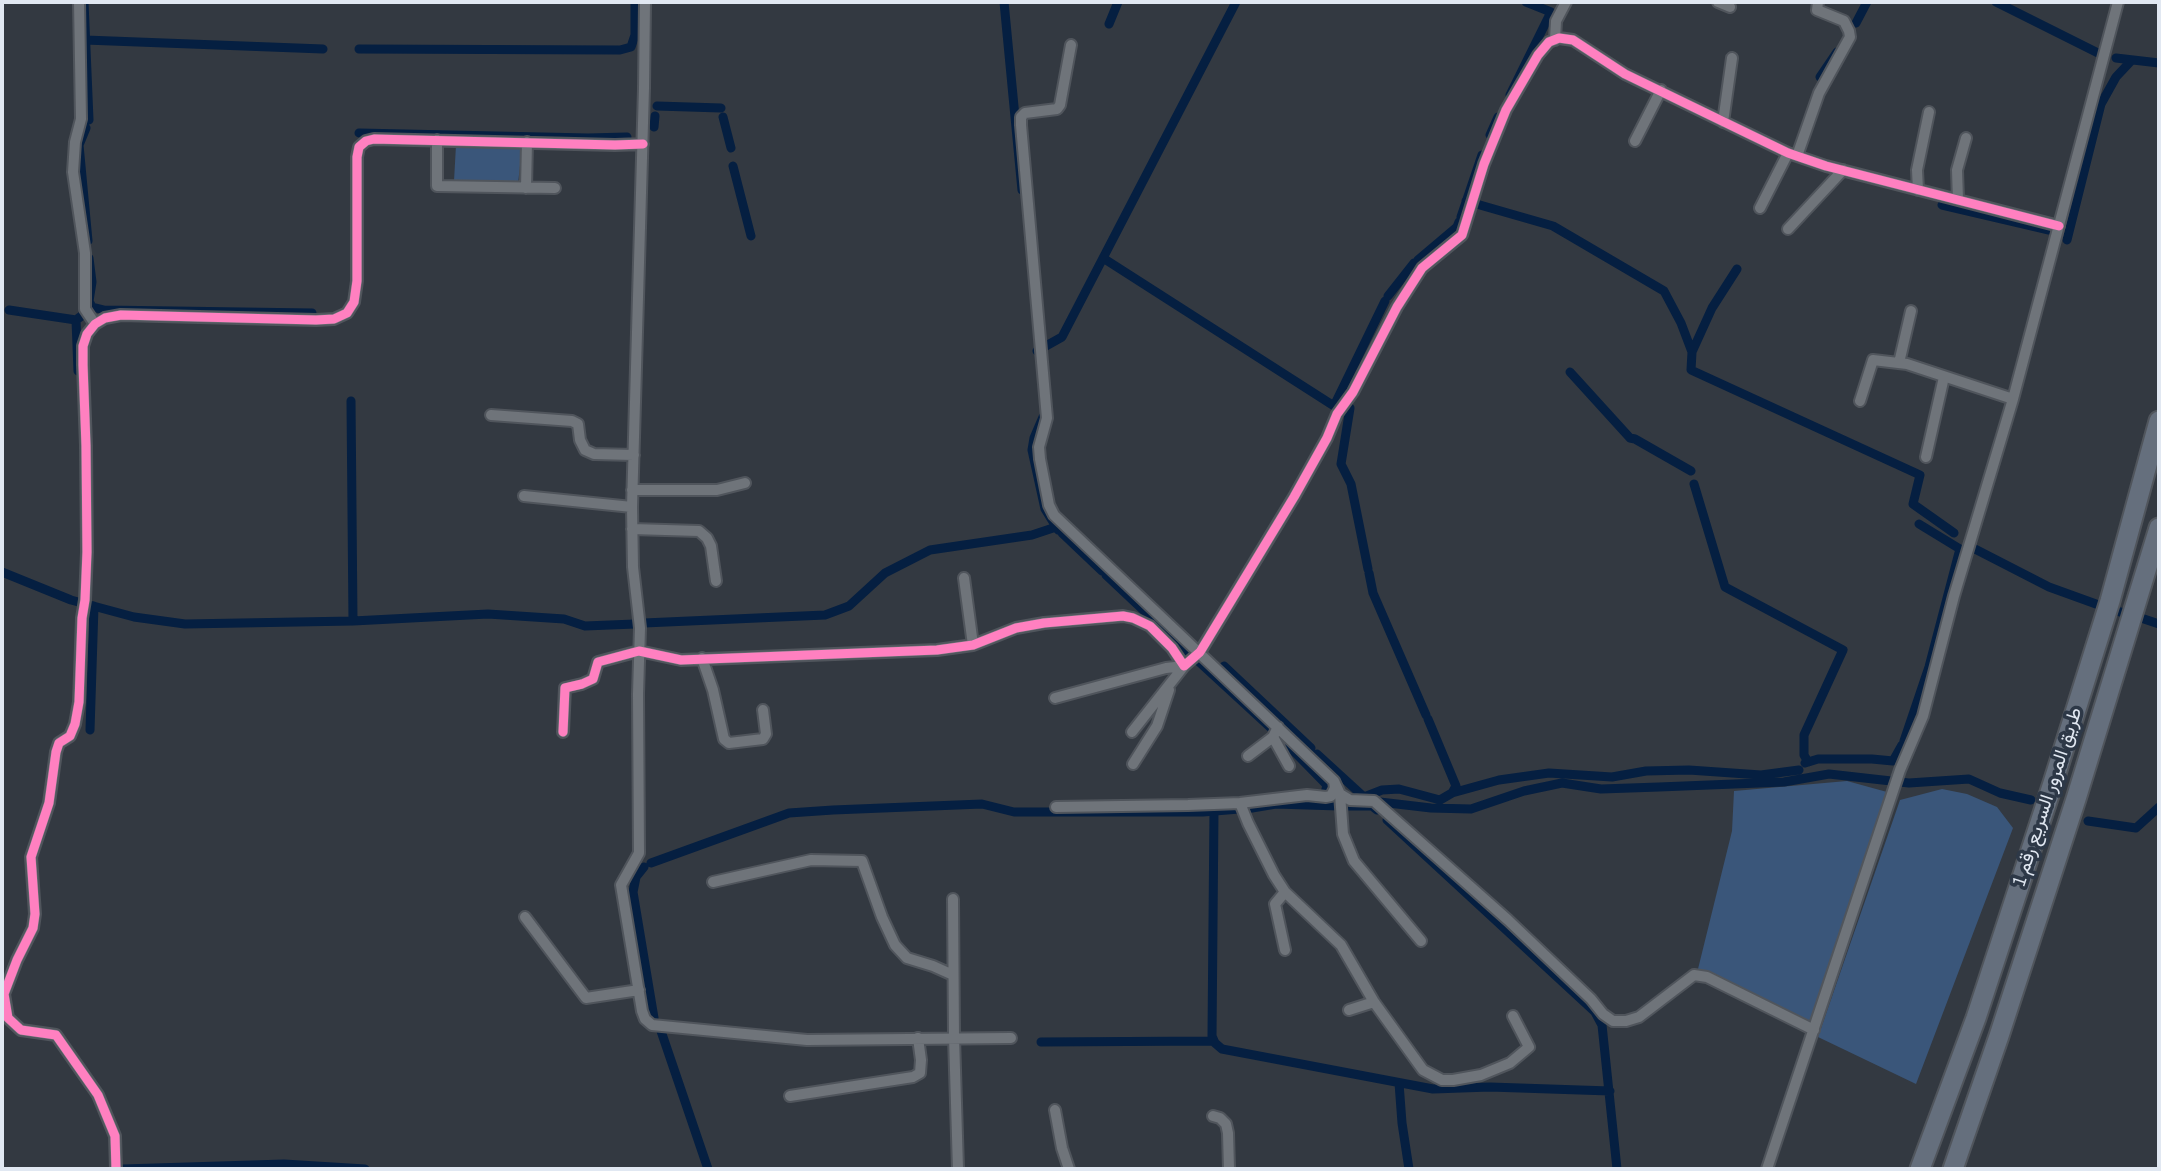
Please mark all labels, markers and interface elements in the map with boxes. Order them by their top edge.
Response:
street label: طريق المرور السريع رقم 1 [2008,705,2088,889]

